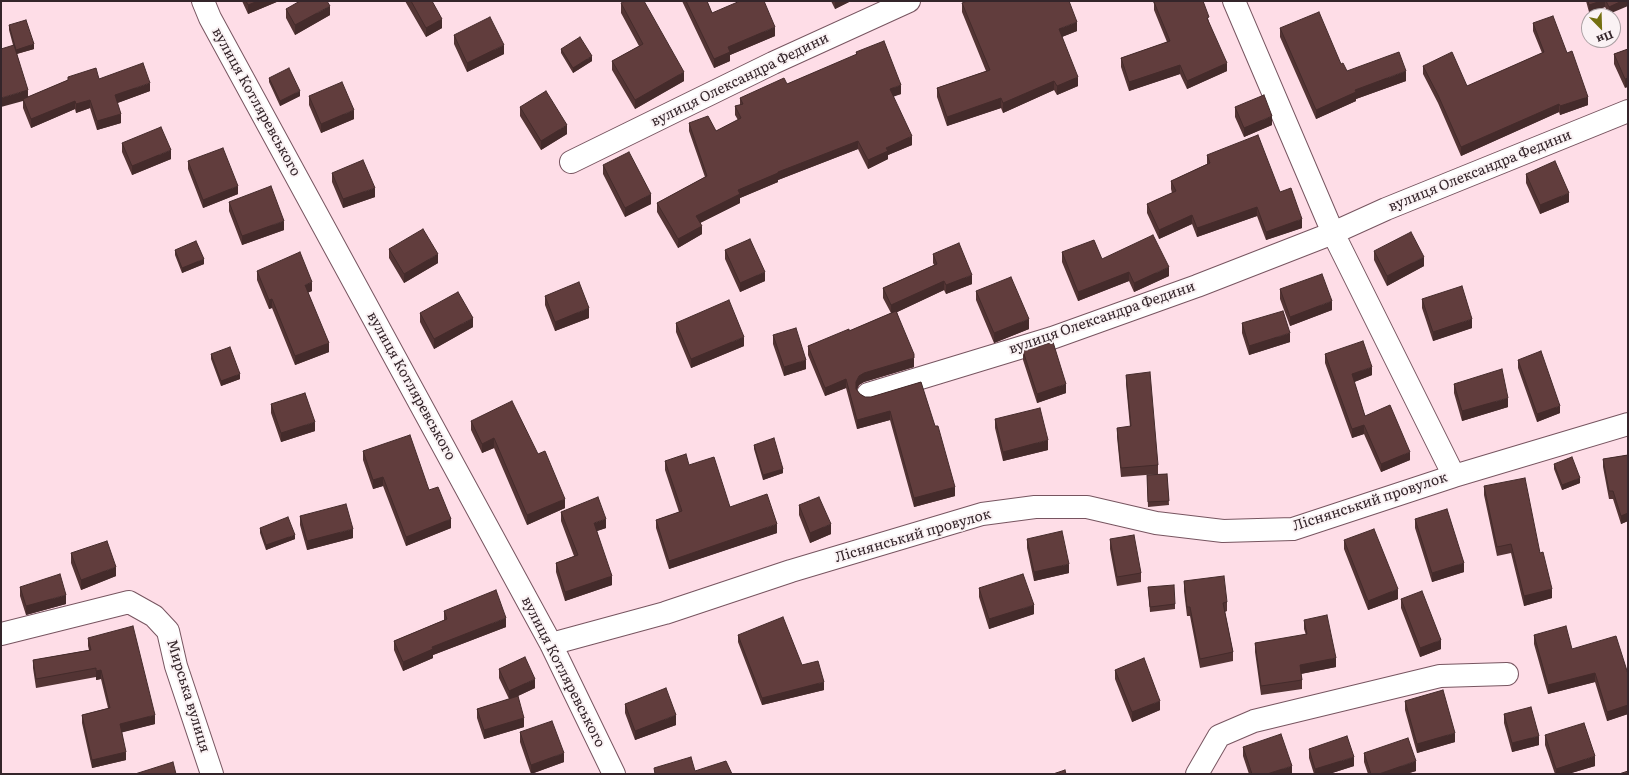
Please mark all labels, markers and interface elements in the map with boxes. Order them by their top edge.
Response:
north arrow [1581,8,1621,48]
street label: вулиця Котляревського [208,25,304,179]
text: Пн [1594,27,1616,49]
street label: вулиця Олександра Федини [648,30,832,130]
street label: вулиця Олександра Федини [1386,127,1574,215]
street label: вулиця Олександра Федини [1007,278,1197,358]
street label: вулиця Котляревського [363,309,459,463]
street label: Ліснянський провулок [1291,469,1449,535]
street label: Ліснянський провулок [833,506,993,566]
street label: вулиця Котляревського [518,594,608,750]
street label: Мирська вулиця [163,638,213,754]

